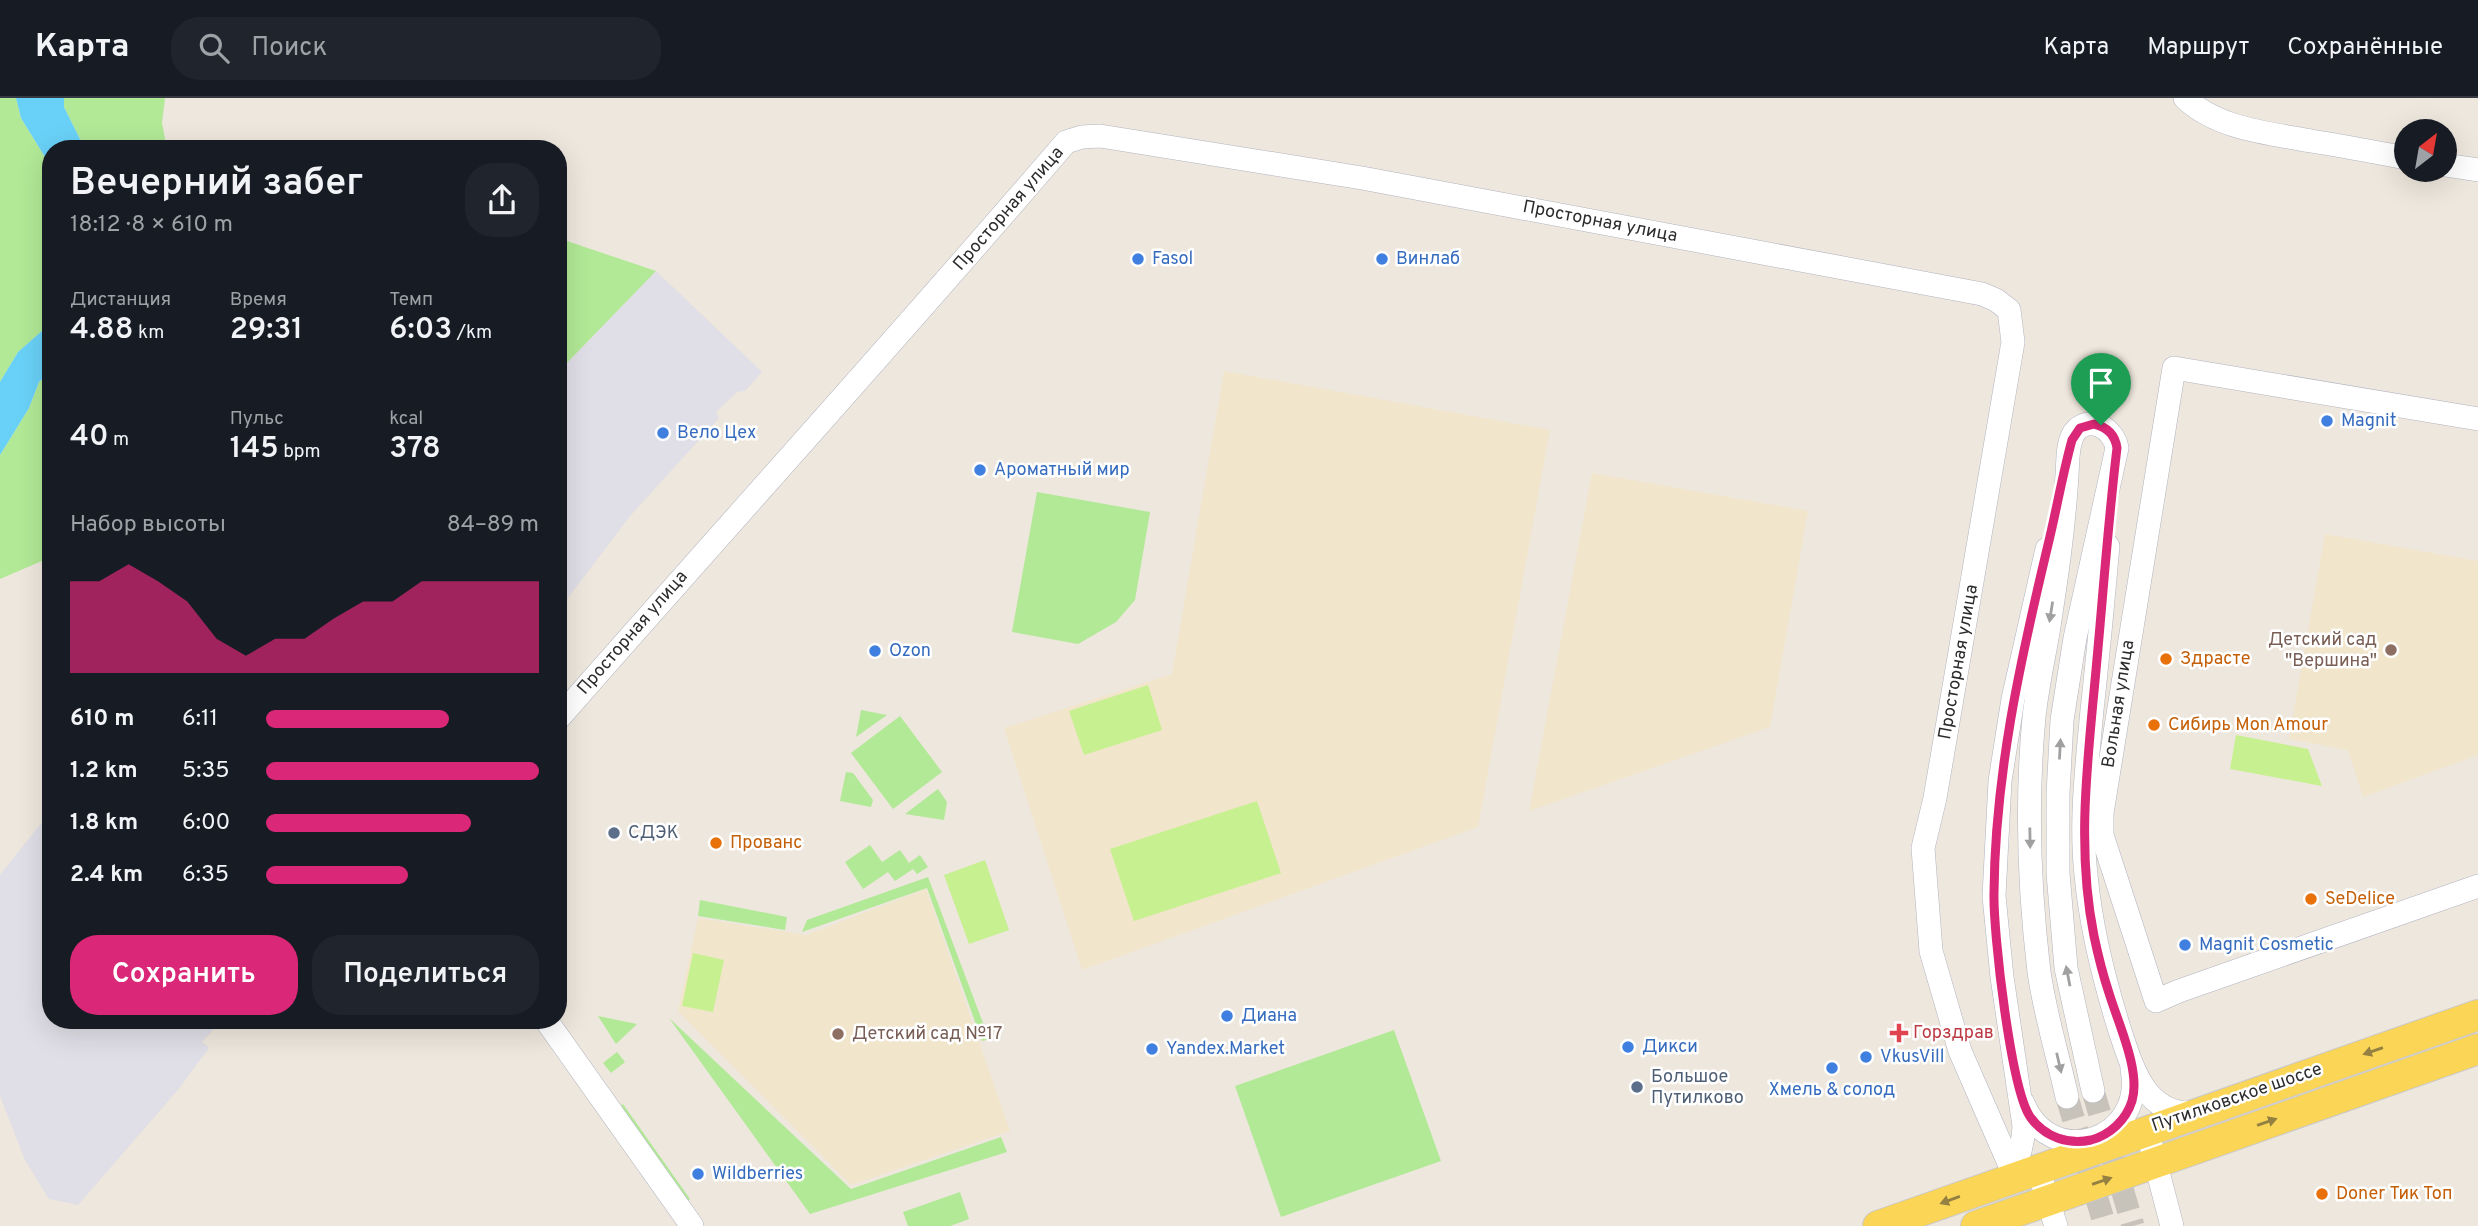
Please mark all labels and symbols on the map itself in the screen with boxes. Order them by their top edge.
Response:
north arrow [2394,119,2457,182]
street label: Просторная улица [949,142,1069,276]
street label: Просторная улица [1521,196,1679,248]
place label: Fasol [1152,248,1193,271]
place label: Винлаб [1396,248,1460,271]
marker: Fasol [1130,251,1146,267]
marker: Винлаб [1374,251,1390,267]
pin [2071,353,2131,425]
place label: Magnit [2341,410,2396,433]
marker: Magnit [2319,413,2335,429]
place label: Вело Цех [677,422,756,445]
marker: Вело Цех [655,425,671,441]
place label: Ароматный мир [994,459,1130,482]
marker: Ароматный мир [972,462,988,478]
street label: Просторная улица [573,566,693,700]
street label: Просторная улица [1934,583,1984,741]
one-way arrow [2045,601,2056,623]
place label: Детский сад "Вершина" [2268,629,2377,673]
street label: Вольная улица [2098,639,2140,769]
place label: Ozon [889,640,931,663]
marker: Детский сад "Вершина" [2383,642,2399,658]
marker: Ozon [867,643,883,659]
place label: Здрасте [2180,648,2250,671]
marker: Здрасте [2158,651,2174,667]
place label: Сибирь Mon Amour [2168,714,2328,737]
marker: Сибирь Mon Amour [2146,717,2162,733]
one-way arrow [2055,738,2066,760]
place label: СДЭК [628,822,679,845]
marker: СДЭК [606,825,622,841]
one-way arrow [2024,827,2035,849]
place label: Прованс [730,832,802,855]
marker: Прованс [708,835,724,851]
place label: SeDelice [2325,888,2395,911]
marker: SeDelice [2303,891,2319,907]
place label: Magnit Cosmetic [2199,934,2334,957]
marker: Magnit Cosmetic [2177,937,2193,953]
one-way arrow [2062,965,2073,987]
place label: Диана [1241,1005,1297,1028]
marker: Диана [1219,1008,1235,1024]
place label: Горздрав [1913,1022,1994,1045]
place label: Детский сад №17 [852,1023,1002,1046]
marker: Горздрав [1891,1025,1907,1041]
marker: Детский сад №17 [830,1026,846,1042]
place label: Дикси [1642,1036,1698,1059]
place label: Yandex.Market [1166,1038,1285,1061]
marker: Дикси [1620,1039,1636,1055]
marker: Yandex.Market [1144,1041,1160,1057]
place label: VkusVill [1880,1046,1944,1069]
one-way arrow [2362,1046,2383,1057]
marker: VkusVill [1858,1049,1874,1065]
one-way arrow [2054,1052,2065,1074]
street label: Путилковское шоссе [2149,1058,2325,1138]
marker: Хмель & солод [1824,1060,1840,1076]
place label: Большое Путилково [1651,1066,1744,1110]
marker: Большое Путилково [1629,1079,1645,1095]
place label: Хмель & солод [1769,1079,1895,1102]
one-way arrow [2257,1116,2278,1127]
place label: Wildberries [712,1163,803,1186]
marker: Wildberries [690,1166,706,1182]
one-way arrow [2092,1175,2113,1186]
place label: Doner Тик Топ [2336,1183,2452,1206]
marker: Doner Тик Топ [2314,1186,2330,1202]
one-way arrow [1940,1195,1961,1206]

